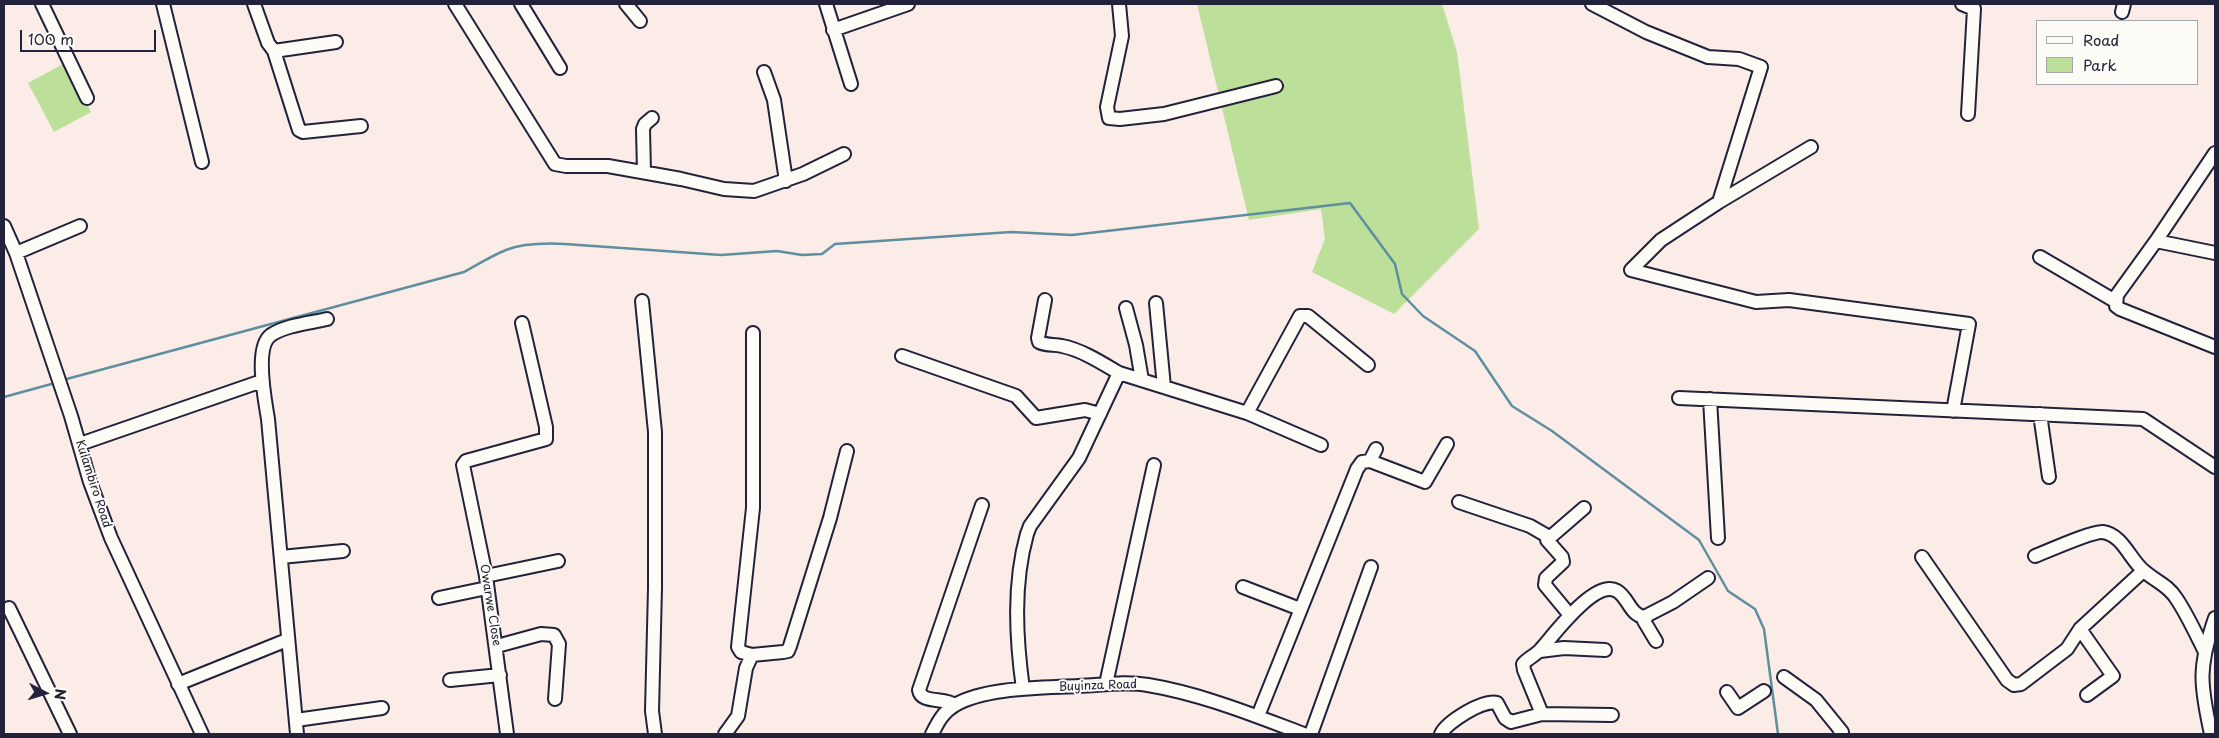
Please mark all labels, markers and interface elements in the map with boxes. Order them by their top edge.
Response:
scale bar [22,20,159,52]
legend [2036,20,2199,85]
text: 100 m [28,27,74,50]
text: Road [2083,28,2119,51]
text: Park [2083,53,2117,76]
street label: Kulambiro Road [72,438,114,530]
street label: Owarwe Close [476,563,504,647]
north arrow [20,668,70,718]
street label: Buyinza Road [1059,677,1137,695]
text: N [49,688,71,701]

